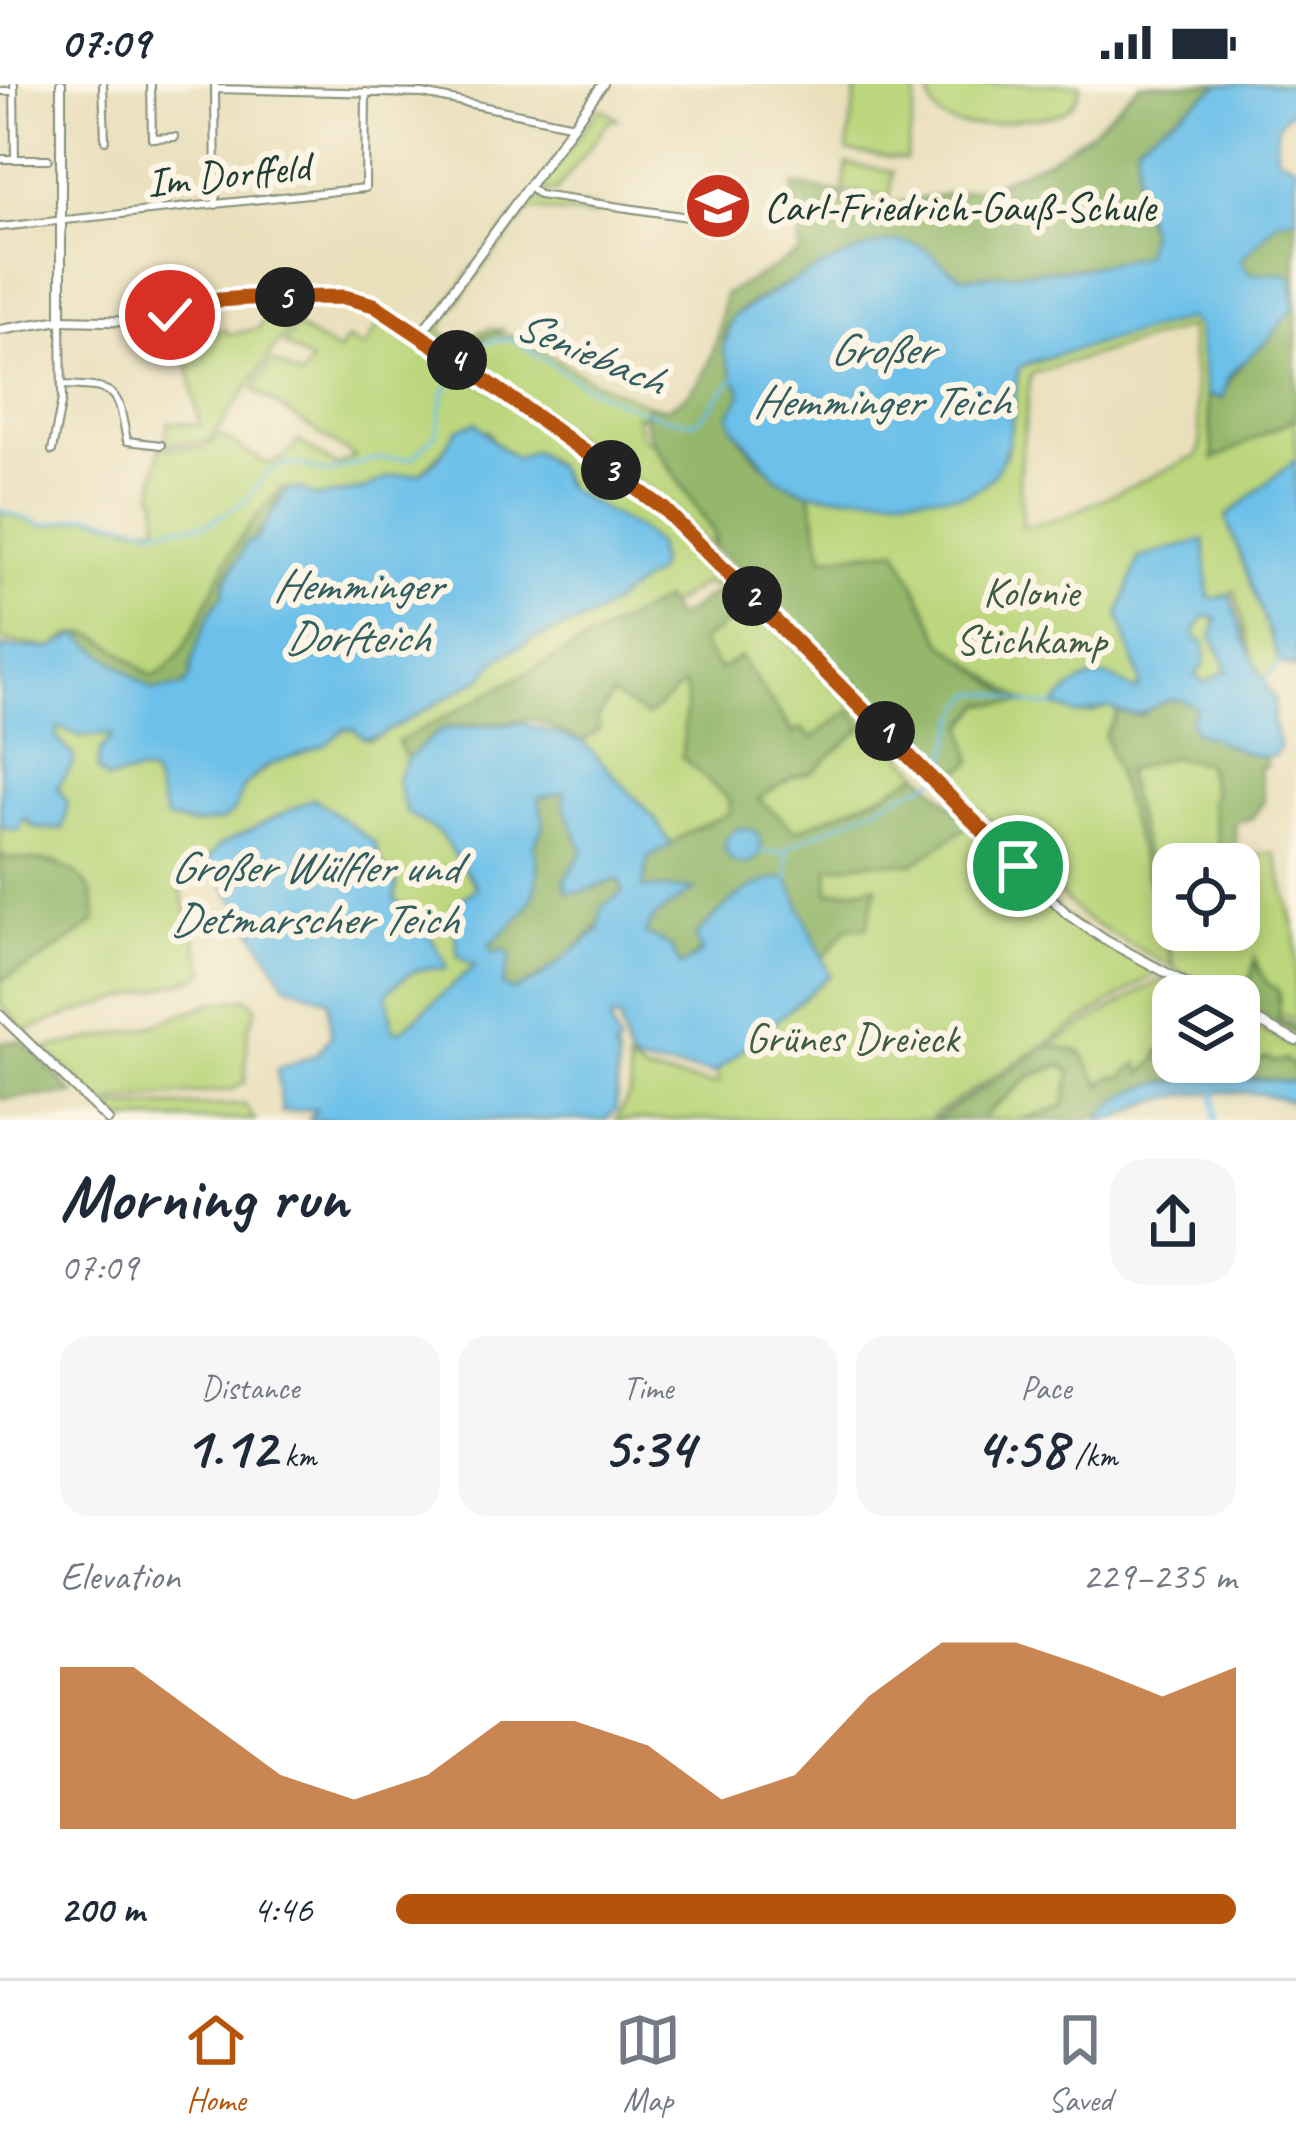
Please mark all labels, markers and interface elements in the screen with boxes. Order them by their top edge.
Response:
text: 07:09 [60,14,149,71]
street label: Im Dorffeld [144,139,319,209]
school or university icon: Carl-Friedrich-Gauß-Schule [683,171,753,241]
place label: Carl-Friedrich-Gauß-Schule [764,181,1158,234]
pin [119,264,221,366]
pin: 5 [255,267,315,327]
text: 5 [278,276,292,318]
icon: check [137,282,203,348]
water label: Seniebach [508,296,676,410]
water label: Großer Hemminger Teich [753,321,1012,430]
pin: 4 [427,330,487,390]
text: 4 [450,339,464,381]
pin: 3 [581,440,641,500]
text: 3 [604,449,618,491]
water label: Hemminger Dorfteich [273,557,448,666]
pin: 2 [722,566,782,626]
park label: Kolonie Stichkamp [956,566,1110,667]
text: 2 [745,575,759,617]
pin: 1 [855,701,915,761]
text: 1 [878,710,892,752]
pin [967,815,1069,917]
icon: arrive [985,833,1051,899]
water label: Großer Wülfler und Detmarscher Teich [170,839,471,948]
map controls [1152,843,1260,1083]
button: locate [1152,843,1260,951]
button: layers [1152,975,1260,1083]
park label: Grünes Dreieck [746,1012,961,1065]
text: Morning run [60,1156,348,1239]
button: share [1110,1159,1236,1285]
text: 07:09 [60,1243,138,1292]
text: Distance [201,1367,299,1409]
text: Time [623,1367,673,1409]
text: Pace [1021,1367,1071,1409]
text: 1.12 [183,1409,276,1485]
text: 5:34 [602,1409,694,1485]
text: 4:58 [974,1409,1066,1485]
text: km [276,1435,317,1477]
text: /km [1066,1435,1118,1477]
text: Elevation [60,1552,180,1601]
text: 229–235 m [1082,1552,1236,1601]
text: 200 m [60,1885,144,1934]
text: 4:46 [252,1885,312,1934]
tab: Home [183,2007,249,2121]
tab: Map [615,2007,681,2121]
tab: Saved [1047,2007,1113,2121]

